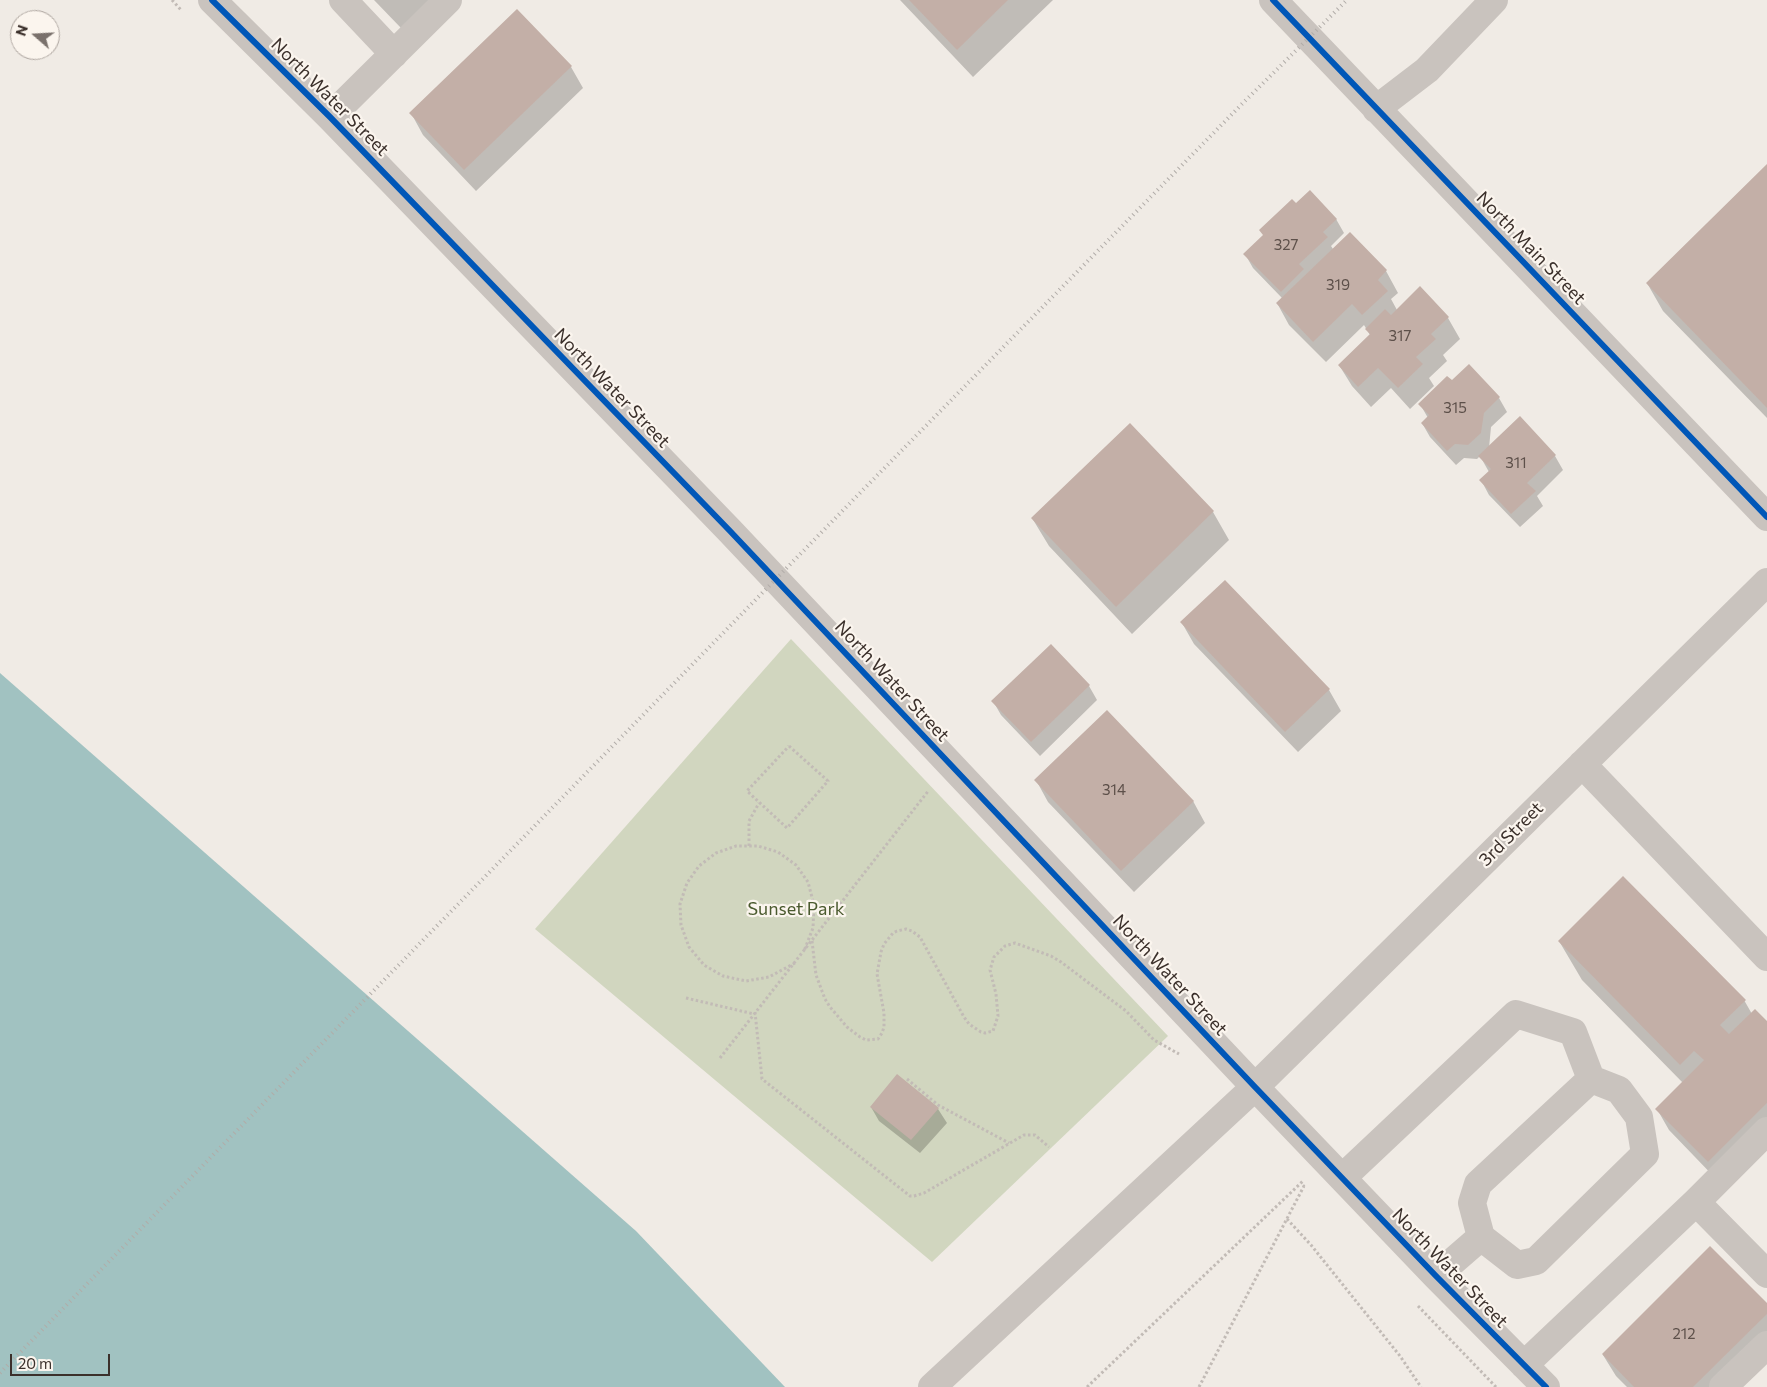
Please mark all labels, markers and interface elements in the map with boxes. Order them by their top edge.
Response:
north arrow [10,10,60,60]
text: N [12,23,31,38]
street label: North Water Street [267,34,393,160]
street label: North Main Street [1472,187,1590,309]
house number: 327 [1274,236,1298,254]
house number: 319 [1326,276,1350,294]
street label: North Water Street [549,324,675,452]
house number: 317 [1389,327,1411,345]
house number: 315 [1443,399,1467,417]
house number: 311 [1505,454,1527,472]
street label: North Water Street [830,616,954,746]
house number: 314 [1102,781,1126,799]
street label: 3rd Street [1474,797,1548,871]
park label: Sunset Park [748,898,844,920]
street label: North Water Street [1108,910,1232,1040]
street label: North Water Street [1387,1204,1513,1332]
house number: 212 [1672,1325,1696,1343]
scale bar [12,1344,112,1376]
text: 20 m [18,1354,52,1372]

